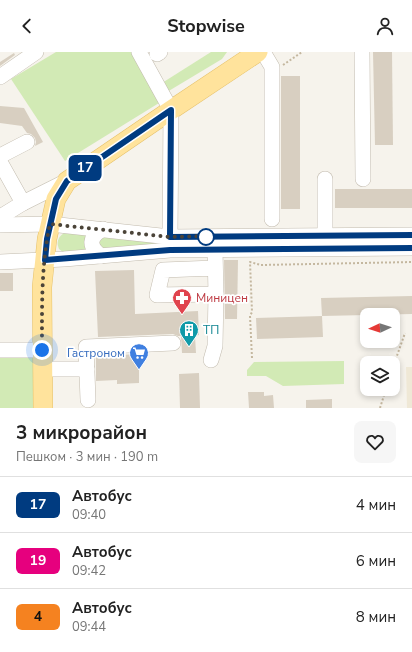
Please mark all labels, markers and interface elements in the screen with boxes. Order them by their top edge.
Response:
text: Stopwise [167,14,245,38]
icon: back [16,15,38,37]
icon: person [374,15,396,37]
line badge: 17 [67,155,103,181]
text: 17 [77,158,93,177]
unlabelled marker [197,228,215,246]
pharmacy icon: Миницен [171,287,193,315]
place label: Миницен [196,290,248,306]
north arrow [360,308,400,348]
map controls [360,308,400,396]
building icon: ТП [178,319,200,347]
place label: ТП [203,322,219,338]
your location [32,340,52,360]
supermarket icon: Гастроном [128,342,150,370]
place label: Гастроном [67,345,125,361]
button: layers [360,356,400,396]
text: 3 микрорайон [16,420,147,446]
button: heart [354,421,396,463]
text: Пешком · 3 мин · 190 m [16,448,158,466]
text: Автобус [72,486,132,506]
text: 17 [30,495,46,514]
text: 4 мин [356,495,396,515]
text: 09:40 [72,506,106,524]
text: Автобус [72,542,132,562]
text: 19 [30,551,46,570]
text: 6 мин [356,551,396,571]
text: 09:42 [72,562,106,580]
text: Автобус [72,598,132,618]
text: 4 [34,607,42,626]
text: 8 мин [356,607,396,627]
text: 09:44 [72,618,106,636]

